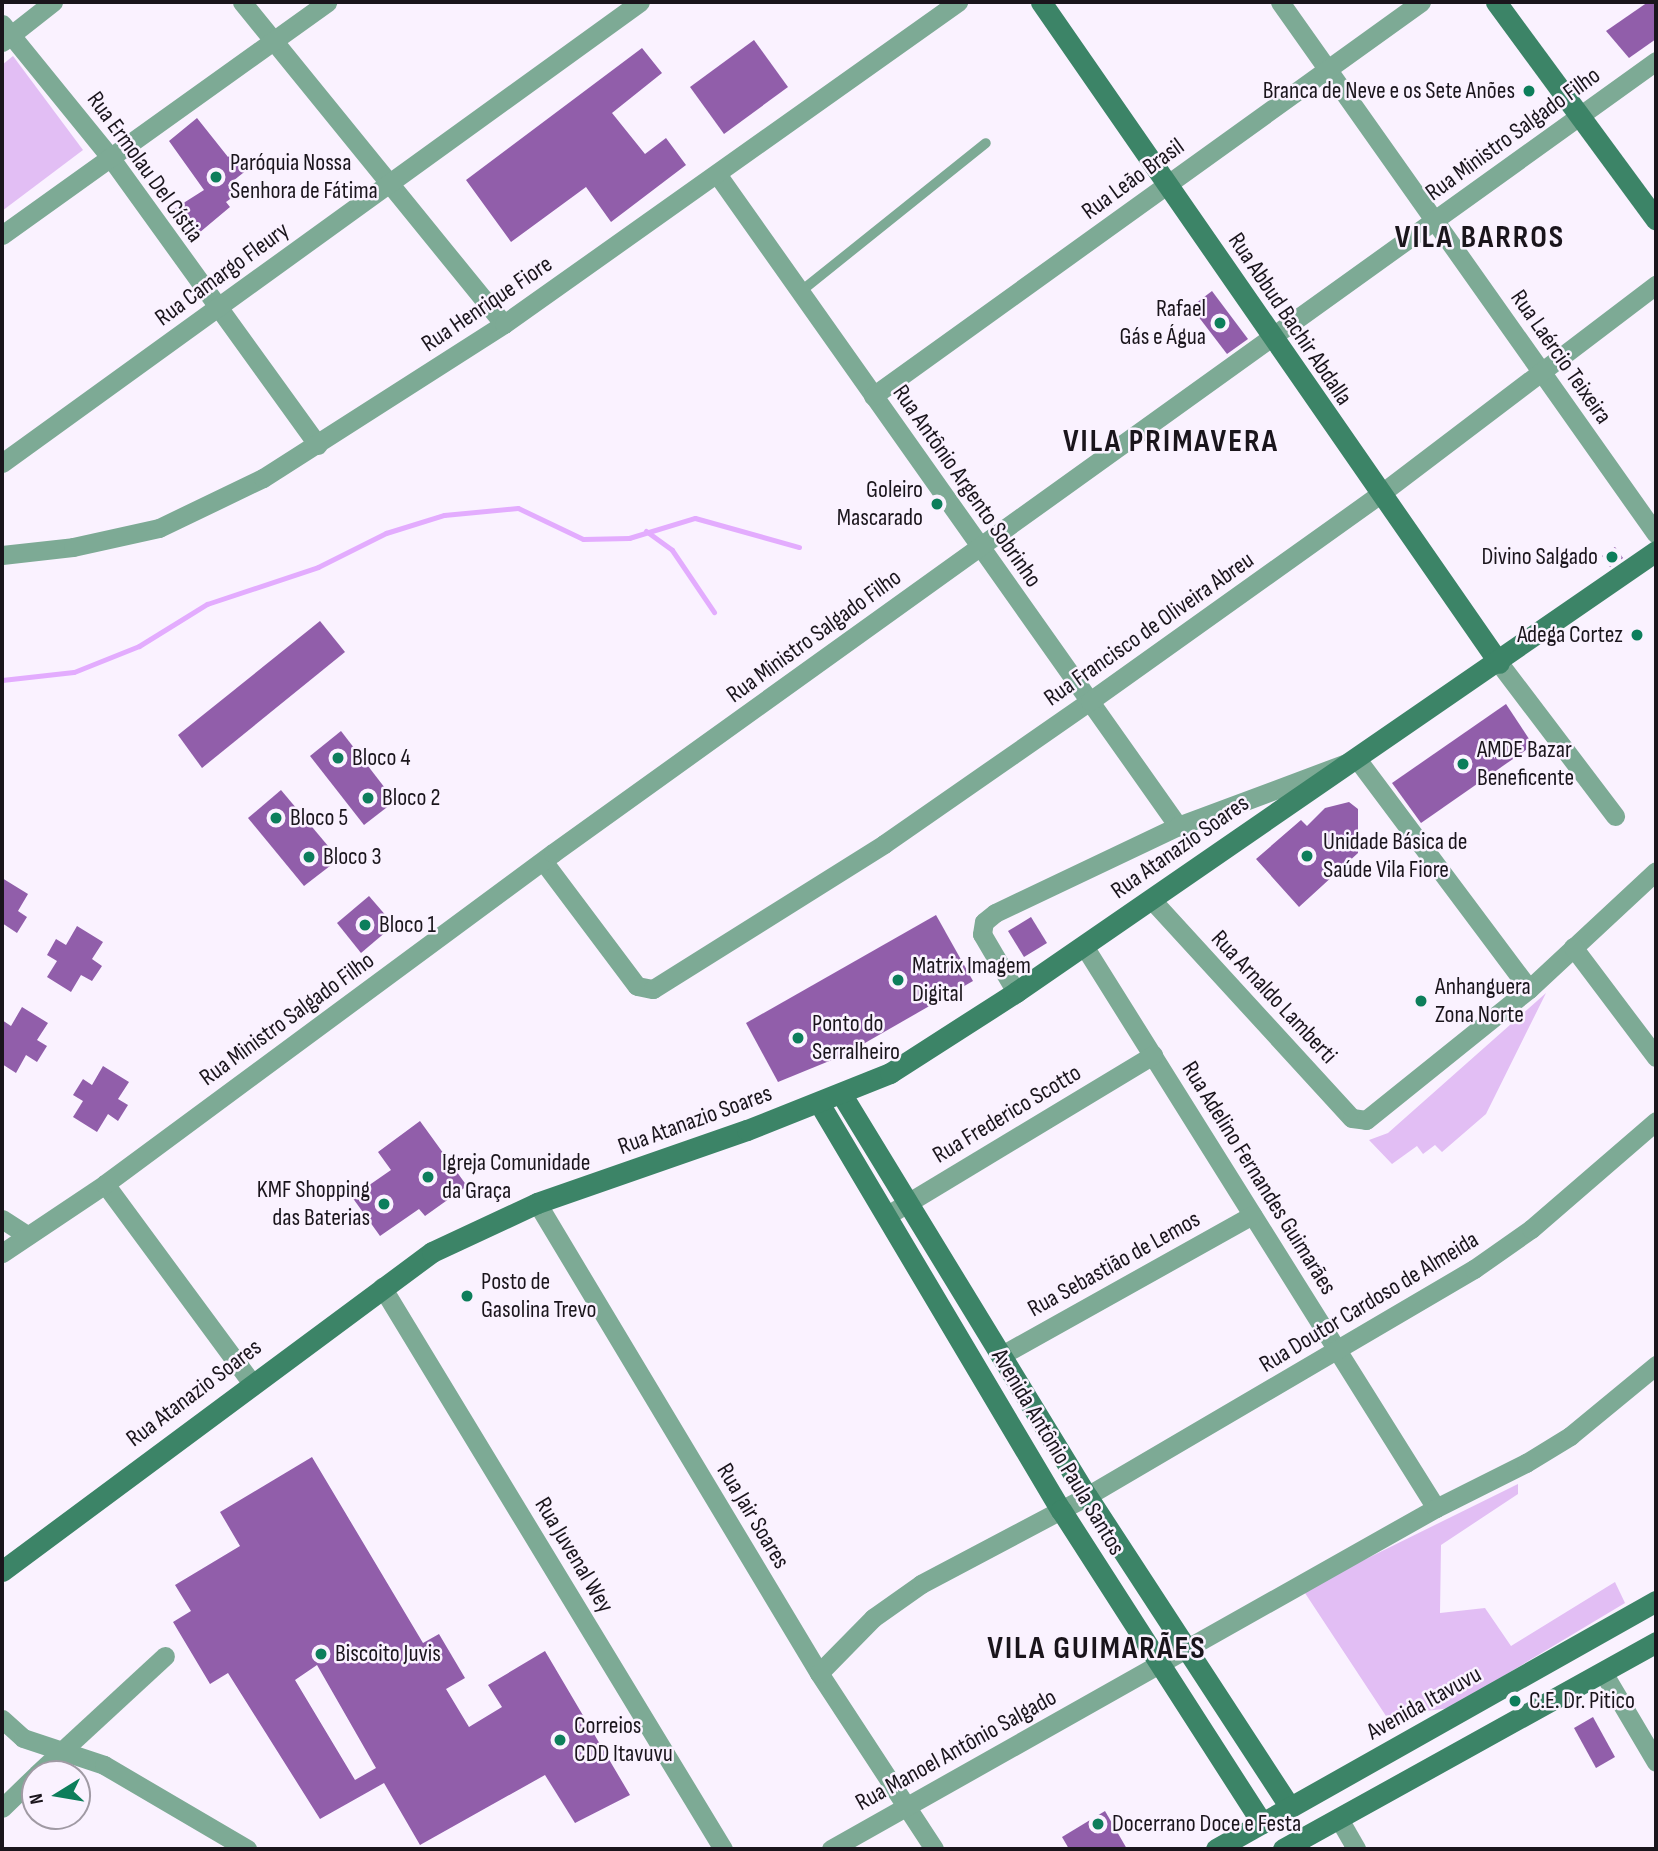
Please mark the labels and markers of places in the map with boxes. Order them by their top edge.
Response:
place label: Branca de Neve e os Sete Anões [1263,77,1515,105]
marker: Branca de Neve e os Sete Anões [1521,83,1537,99]
place label: Paróquia Nossa Senhora de Fátima [230,149,378,205]
marker: Paróquia Nossa Senhora de Fátima [208,169,224,185]
place label: Rafael Gás e Água [1120,295,1206,351]
marker: Rafael Gás e Água [1212,315,1228,331]
place label: Goleiro Mascarado [837,476,923,532]
marker: Goleiro Mascarado [929,496,945,512]
place label: Divino Salgado [1481,543,1598,571]
marker: Divino Salgado [1604,549,1620,565]
place label: Adega Cortez [1517,621,1623,649]
marker: Adega Cortez [1629,627,1645,643]
place label: AMDE Bazar Beneficente [1477,736,1574,792]
place label: Bloco 4 [352,744,410,772]
marker: Bloco 4 [330,750,346,766]
marker: AMDE Bazar Beneficente [1455,756,1471,772]
place label: Bloco 2 [382,784,440,812]
marker: Bloco 2 [360,790,376,806]
place label: Bloco 5 [290,804,348,832]
marker: Bloco 5 [268,810,284,826]
place label: Unidade Básica de Saúde Vila Fiore [1323,828,1467,884]
place label: Bloco 3 [323,843,381,871]
marker: Unidade Básica de Saúde Vila Fiore [1297,846,1317,866]
marker: Bloco 3 [301,849,317,865]
place label: Bloco 1 [379,911,436,939]
marker: Bloco 1 [357,917,373,933]
place label: Matrix Imagem Digital [912,952,1031,1008]
marker: Matrix Imagem Digital [890,972,906,988]
place label: Anhanguera Zona Norte [1435,973,1531,1029]
marker: Anhanguera Zona Norte [1413,993,1429,1009]
place label: Ponto do Serralheiro [812,1010,900,1066]
marker: Ponto do Serralheiro [790,1030,806,1046]
place label: Igreja Comunidade da Graça [442,1149,590,1205]
marker: Igreja Comunidade da Graça [420,1169,436,1185]
place label: KMF Shopping das Baterias [257,1176,370,1232]
marker: KMF Shopping das Baterias [376,1196,392,1212]
place label: Posto de Gasolina Trevo [481,1268,596,1324]
marker: Posto de Gasolina Trevo [459,1288,475,1304]
place label: Biscoito Juvis [335,1640,441,1668]
marker: Biscoito Juvis [313,1646,329,1662]
place label: C.E. Dr. Pitico [1529,1687,1635,1715]
marker: C.E. Dr. Pitico [1507,1693,1523,1709]
place label: Correios CDD Itavuvu [574,1712,673,1768]
marker: Correios CDD Itavuvu [552,1732,568,1748]
place label: Docerrano Doce e Festa [1112,1810,1301,1838]
marker: Docerrano Doce e Festa [1090,1816,1106,1832]

